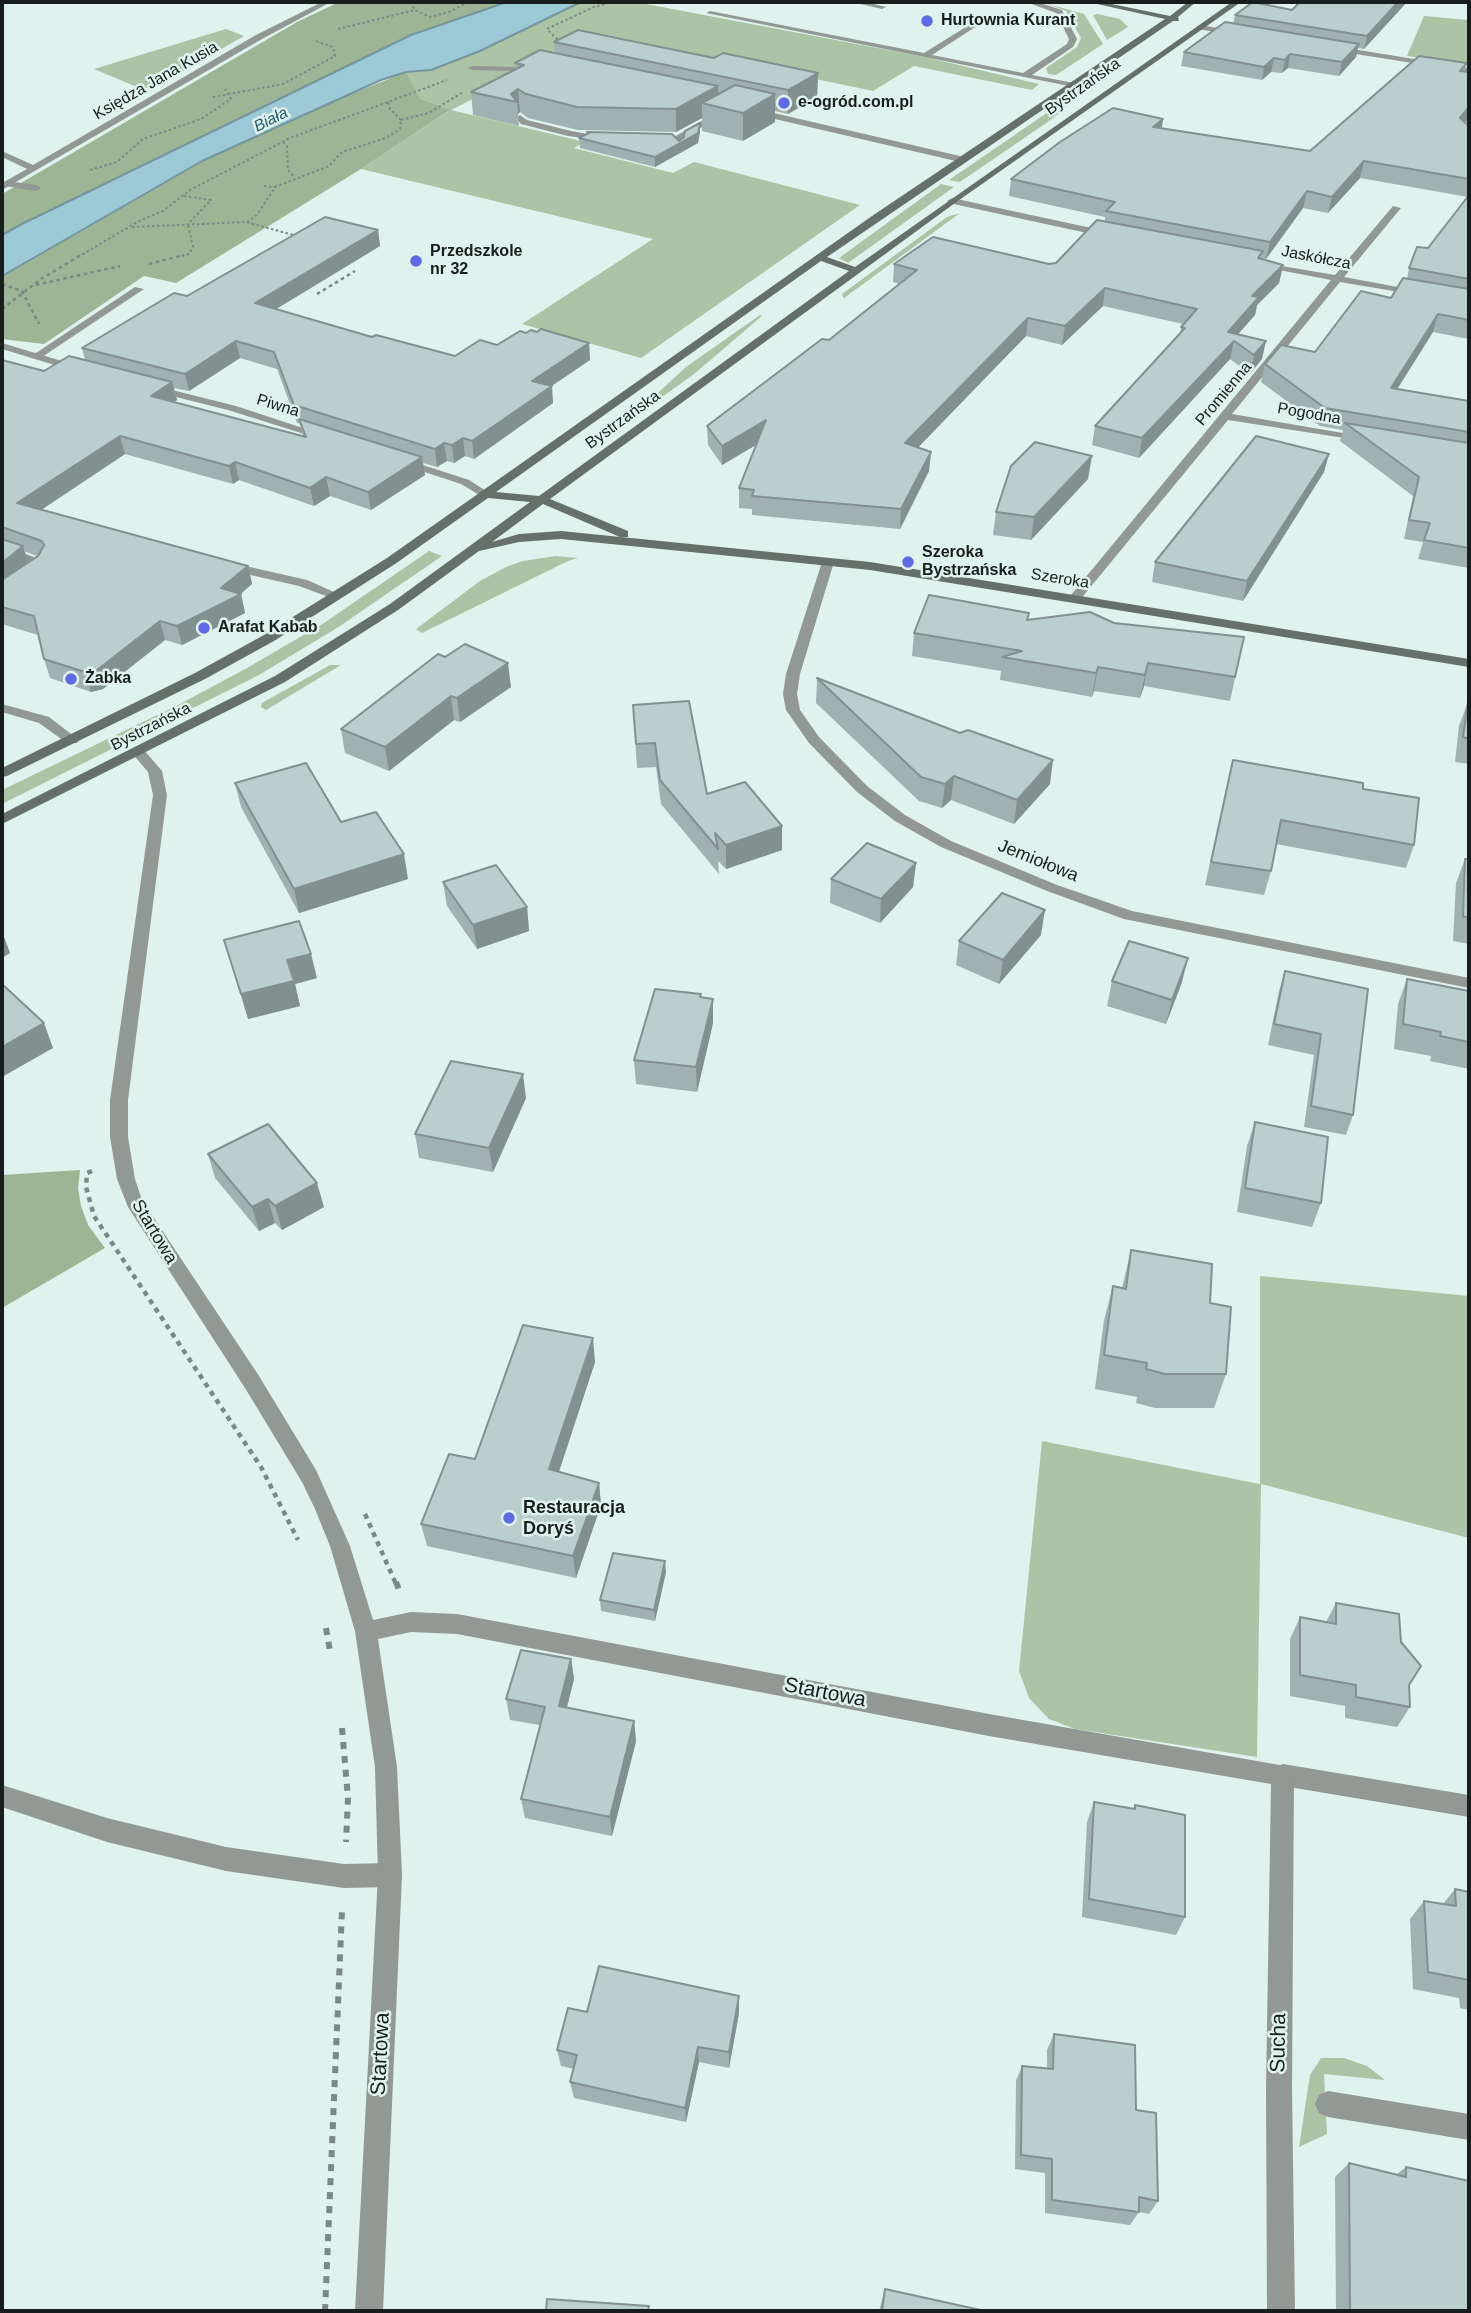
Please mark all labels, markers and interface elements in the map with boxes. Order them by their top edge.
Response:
place label: Hurtownia Kurant [941,11,1075,31]
marker: Hurtownia Kurant [919,13,935,29]
street label: Księdza Jana Kusia [90,38,222,124]
street label: Bystrzańska [1042,54,1124,120]
place label: e-ogród.com.pl [798,93,914,113]
marker: e-ogród.com.pl [776,95,792,111]
water label: Biała [251,103,291,137]
place label: Przedszkole nr 32 [430,242,522,280]
street label: Jaskółcza [1280,242,1352,274]
marker: Przedszkole nr 32 [408,253,424,269]
street label: Promienna [1192,358,1256,430]
street label: Bystrzańska [582,387,664,453]
street label: Piwna [254,390,302,422]
street label: Pogodna [1276,399,1342,429]
place label: Szeroka Bystrzańska [922,543,1016,581]
marker: Szeroka Bystrzańska [900,554,916,570]
street label: Szeroka [1030,565,1090,593]
place label: Arafat Kabab [218,618,318,638]
marker: Arafat Kabab [196,620,212,636]
place label: Żabka [85,669,131,689]
marker: Żabka [63,671,79,687]
street label: Bystrzańska [108,699,194,755]
street label: Jemiołowa [995,835,1081,887]
street label: Startowa [126,1196,182,1268]
place label: Restauracja Doryś [523,1497,625,1540]
marker: Restauracja Doryś [501,1510,517,1526]
street label: Startowa [782,1673,868,1713]
street label: Startowa [366,2012,396,2096]
street label: Sucha [1266,2013,1292,2073]

